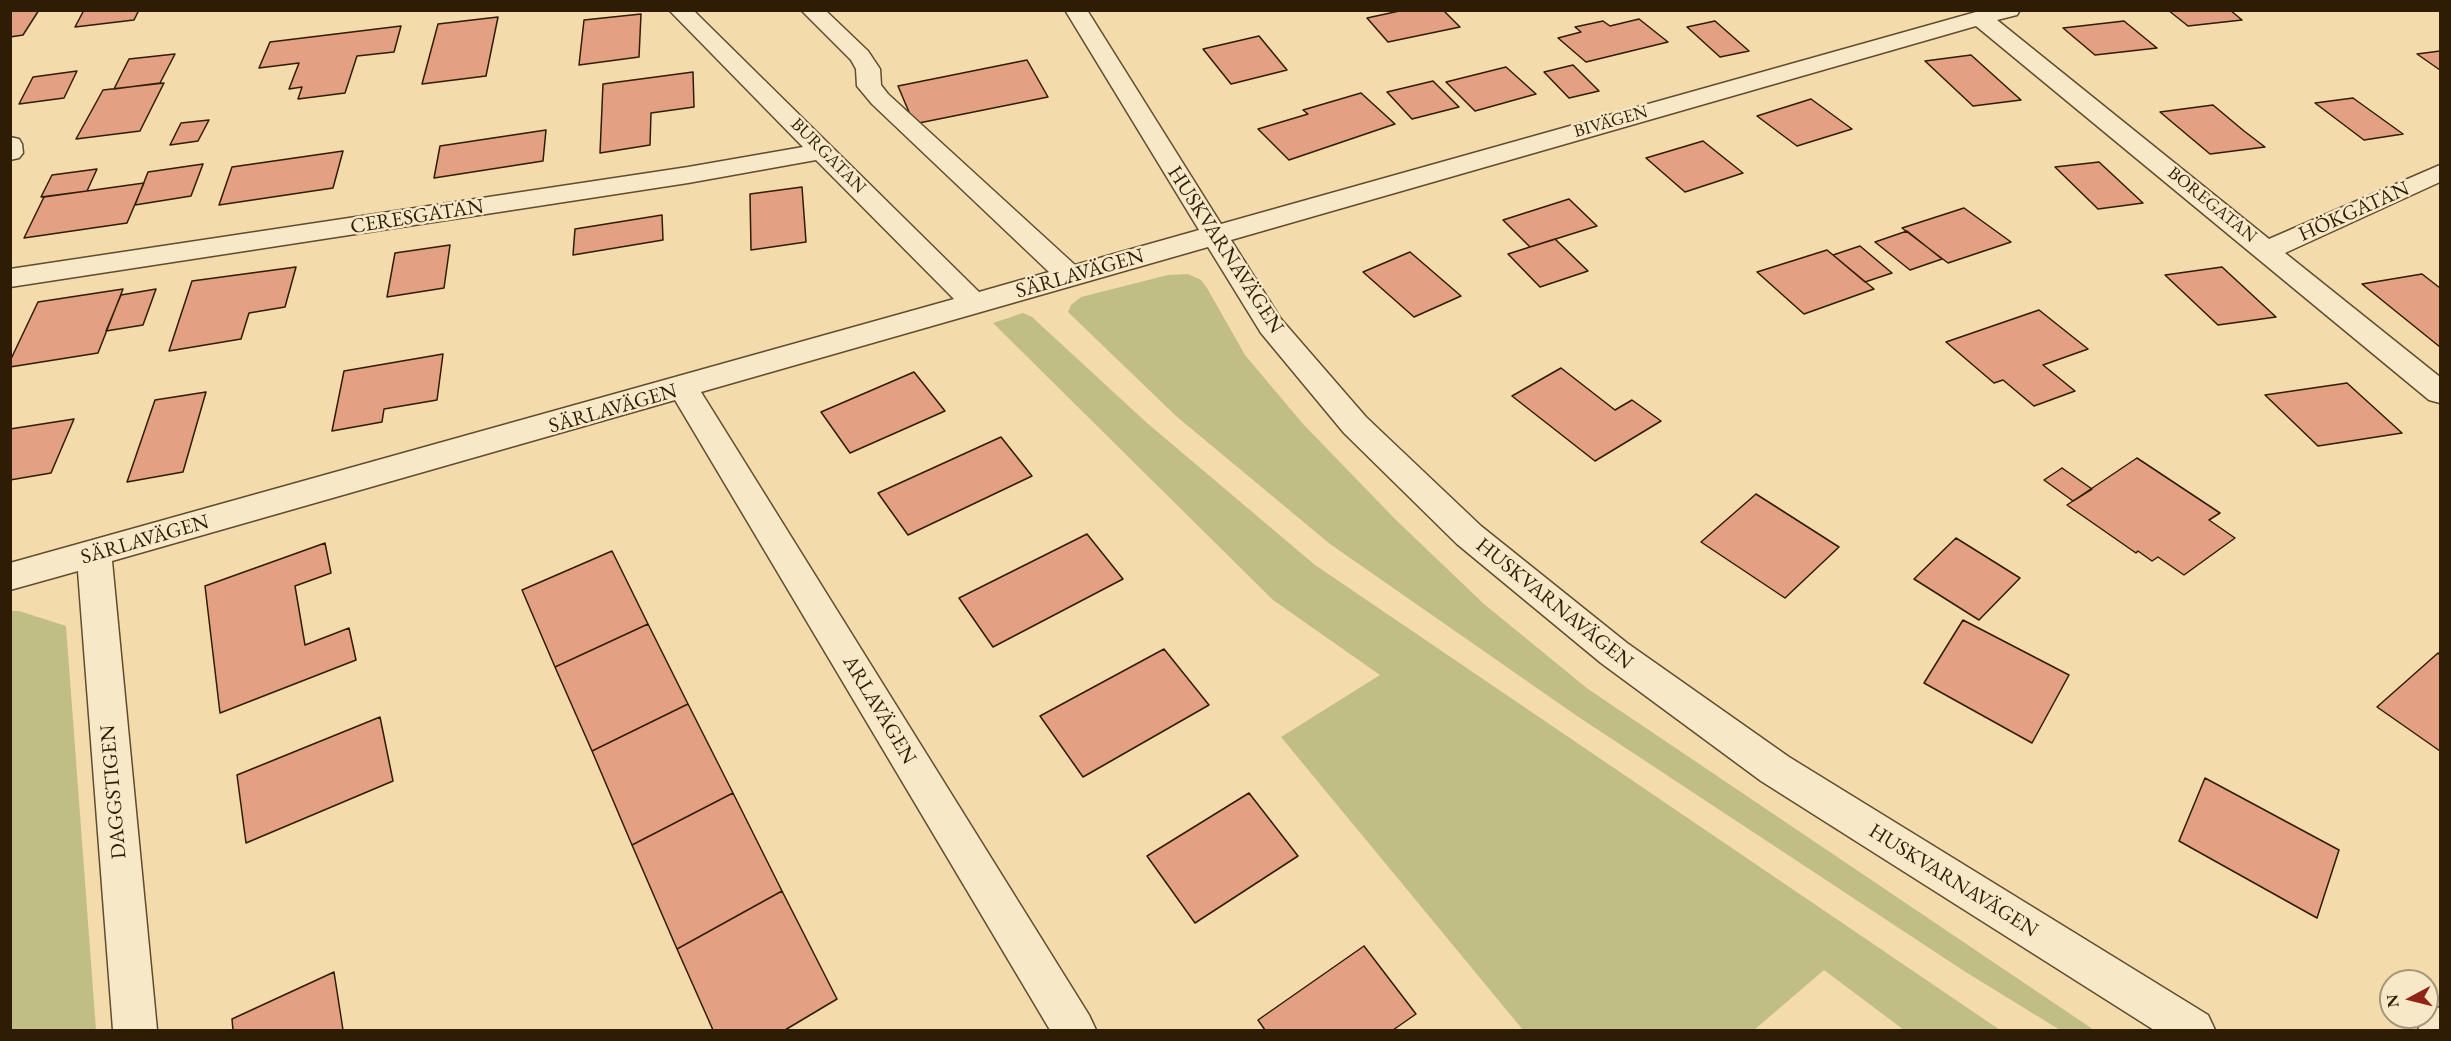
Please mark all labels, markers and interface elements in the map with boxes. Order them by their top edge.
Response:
street label: BIVÄGEN [1572,101,1650,143]
street label: BURGATAN [786,114,870,198]
street label: HUSKVARNAVÄGEN [1161,161,1289,339]
street label: BOREGATAN [2163,162,2261,248]
street label: HÖKGATAN [2295,176,2413,248]
street label: CERESGATAN [349,194,485,240]
street label: SÄRLAVÄGEN [1013,244,1147,304]
street label: SÄRLAVÄGEN [546,379,680,439]
street label: SÄRLAVÄGEN [78,510,212,570]
street label: HUSKVARNAVÄGEN [1470,533,1638,675]
street label: ARLAVÄGEN [837,651,921,769]
street label: DAGGSTIGEN [96,724,132,860]
street label: HUSKVARNAVÄGEN [1864,819,2042,943]
north arrow [2379,969,2439,1029]
text: N [2381,993,2404,1009]

